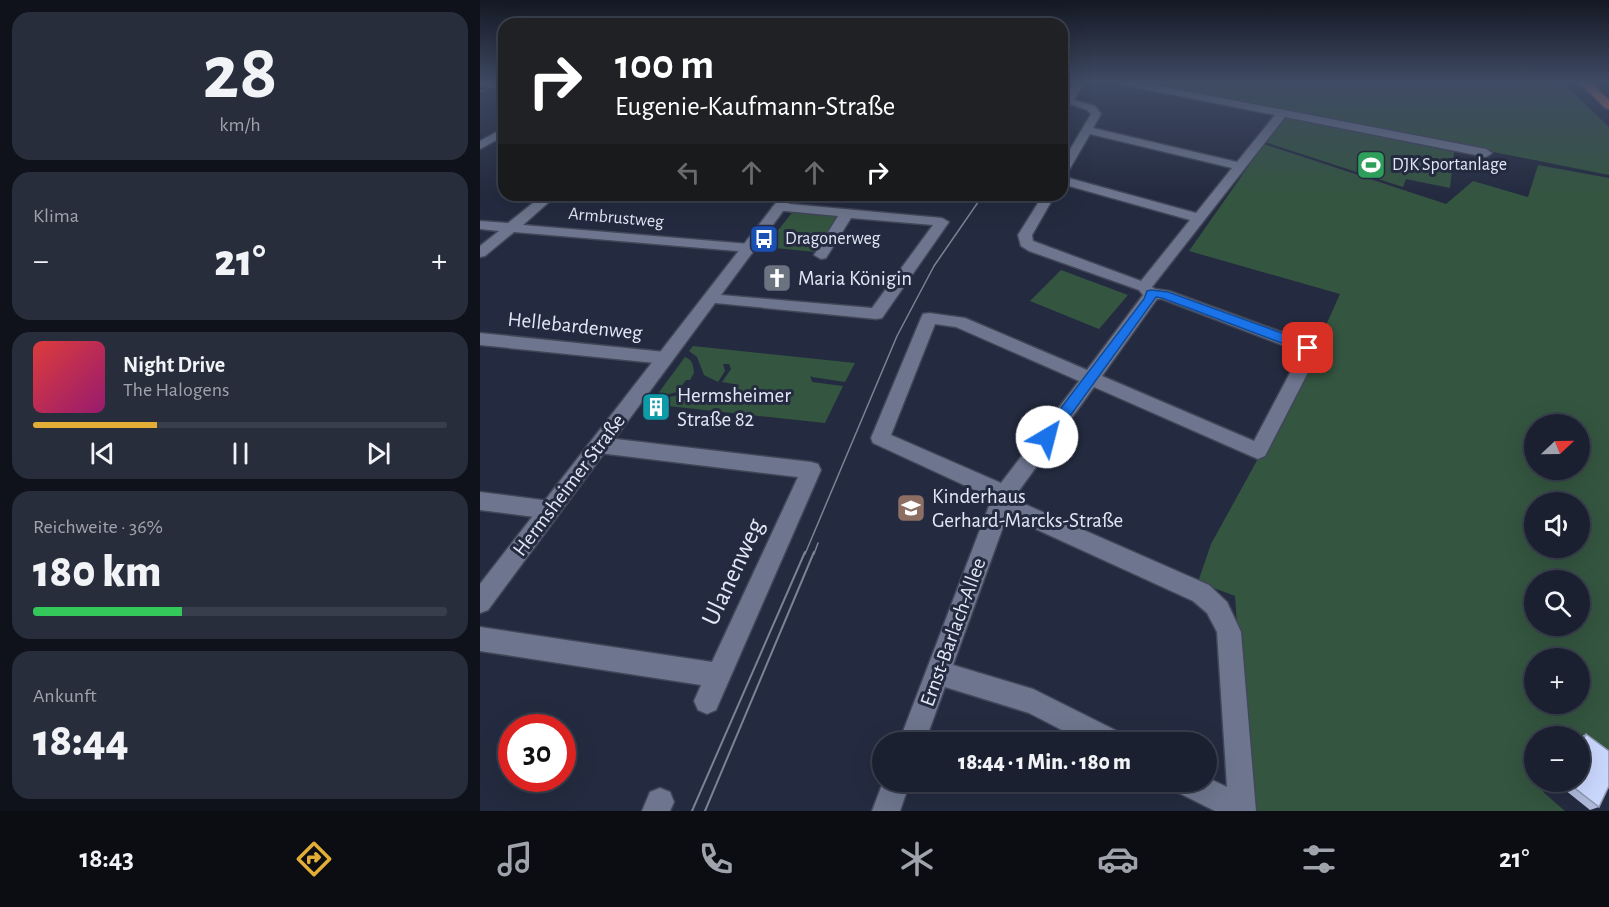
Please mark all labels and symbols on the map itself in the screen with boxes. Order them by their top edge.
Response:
sports icon: DJK Sportanlage [1355,149,1387,181]
place label: DJK Sportanlage [1392,156,1507,174]
street label: Armbrustweg [568,205,665,231]
bus stop icon: Dragonerweg [748,223,780,255]
place label: Dragonerweg [785,230,881,248]
church icon: Maria Königin [761,262,793,294]
place label: Maria Königin [798,268,912,289]
street label: Hellebardenweg [507,308,644,344]
pin [1282,322,1333,373]
place label: Hermsheimer Straße 82 [677,385,791,430]
building icon: Hermsheimer Straße 82 [640,391,672,423]
position arrow [1015,405,1079,469]
street label: Hermsheimer Straße [509,410,629,560]
north arrow [1524,414,1590,480]
place label: Kinderhaus Gerhard-Marcks-Straße [932,486,1123,531]
school or university icon: Kinderhaus Gerhard-Marcks-Straße [895,492,927,524]
street label: Ulanenweg [697,514,769,629]
street label: Ernst-Barlach-Allee [916,555,990,709]
speed limit sign: 30 [498,714,576,792]

